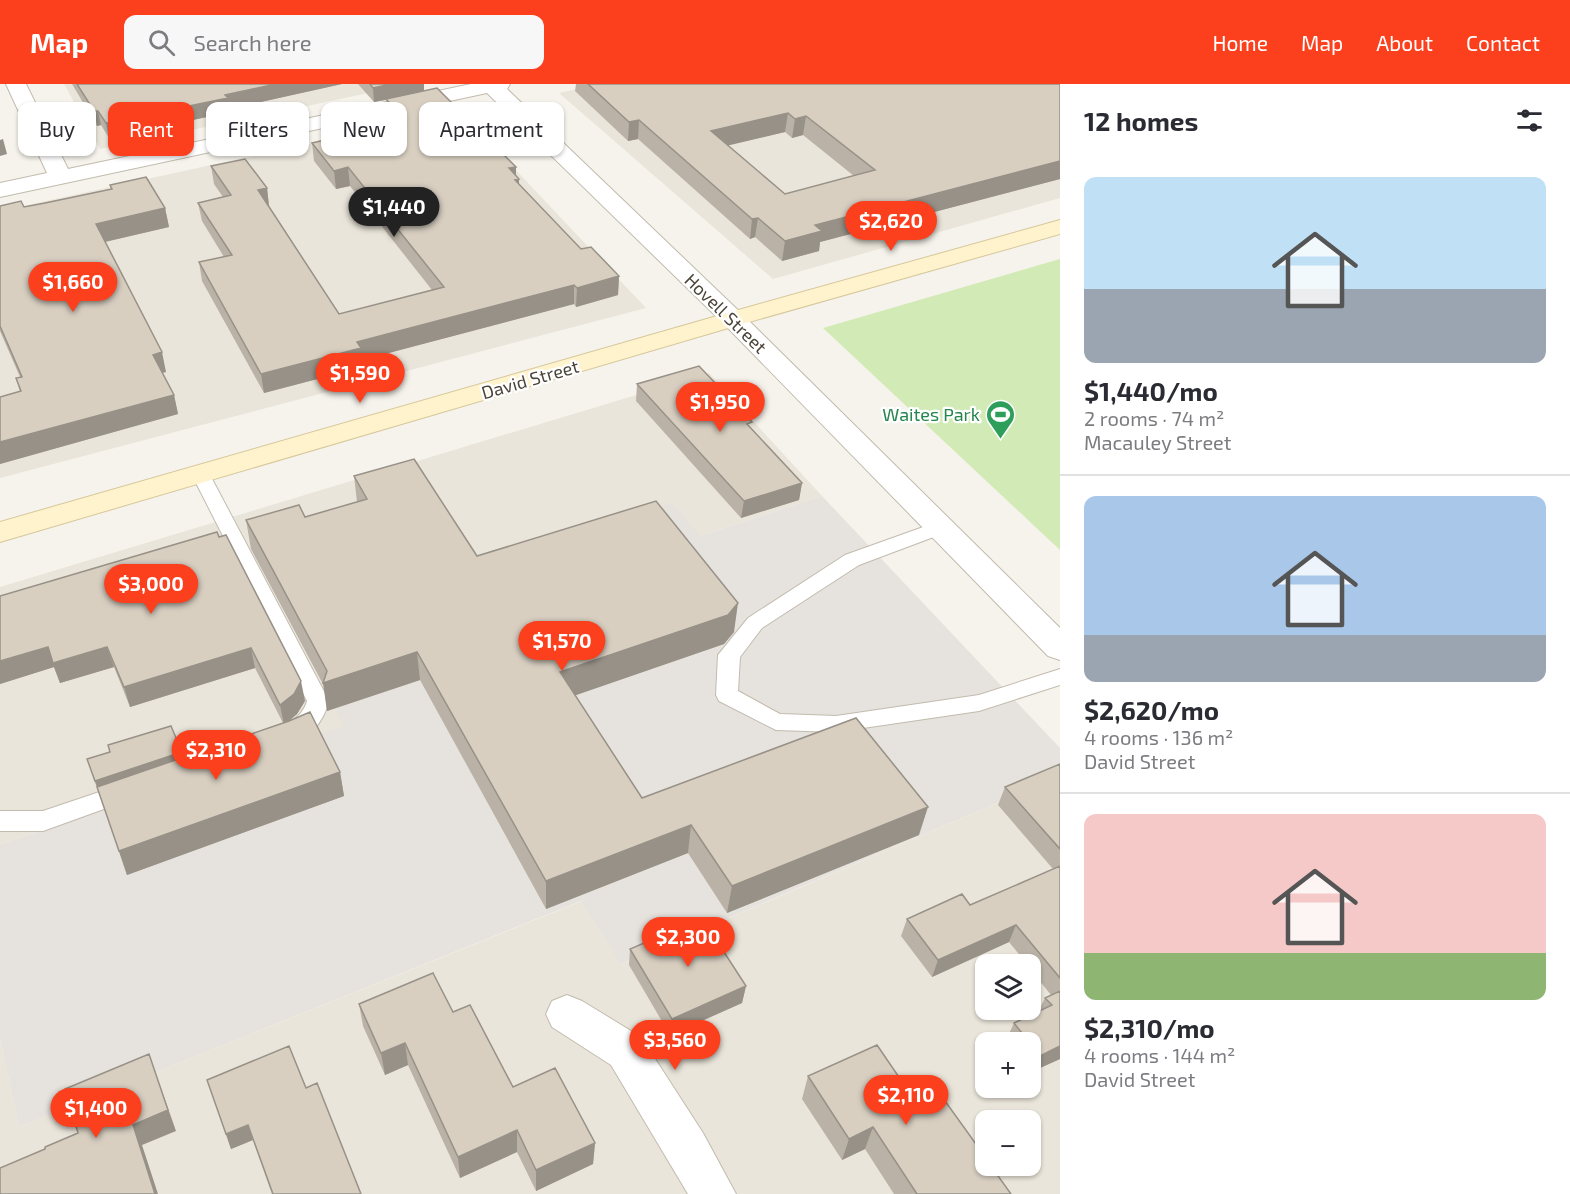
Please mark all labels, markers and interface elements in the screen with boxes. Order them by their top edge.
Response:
search box [124,15,544,69]
text: Map [30,25,88,59]
icon: search [145,26,178,59]
text: Search here [193,29,312,55]
text: Home [1212,30,1268,55]
text: Map [1301,30,1343,55]
text: About [1376,30,1433,55]
text: Contact [1466,30,1540,55]
chip: Buy [18,102,96,156]
chip: Rent [108,102,194,156]
chip: Filters [206,102,309,156]
chip: New [321,102,407,156]
chip: Apartment [419,102,564,156]
icon: filters [1513,104,1546,137]
text: 12 homes [1084,105,1198,136]
pin: $1,440 [345,187,443,238]
text: $1,440 [362,194,426,218]
pin: $2,620 [842,201,940,252]
text: $2,620 [859,208,923,232]
icon: home [1261,216,1369,324]
pin: $1,660 [24,262,122,313]
street label: Hovell Street [680,268,772,358]
text: $1,660 [42,269,104,293]
pin: $1,590 [311,353,409,404]
street label: David Street [479,355,581,403]
text: $1,590 [330,360,390,384]
text: $1,440/mo [1084,375,1218,406]
pin: $1,950 [671,382,769,433]
text: $1,950 [690,389,750,413]
sports icon: Waites Park [985,398,1017,440]
place label: Waites Park [882,403,980,425]
text: 2 rooms · 74 m² [1084,406,1224,430]
text: Macauley Street [1084,430,1231,454]
icon: home [1261,535,1369,643]
pin: $3,000 [102,564,200,615]
text: $3,000 [118,571,184,595]
pin: $1,570 [513,621,611,672]
text: $1,570 [532,628,592,652]
text: $2,620/mo [1084,694,1219,725]
text: 4 rooms · 136 m² [1084,725,1233,749]
pin: $2,310 [167,730,265,781]
text: $2,310 [186,737,246,761]
text: David Street [1084,749,1195,773]
icon: home [1261,853,1369,961]
pin: $2,300 [639,917,737,968]
text: $2,300 [656,924,720,948]
map controls [975,954,1041,1176]
button: layers [975,954,1041,1020]
text: $2,310/mo [1084,1012,1215,1043]
pin: $3,560 [626,1020,724,1071]
text: $3,560 [643,1027,707,1051]
button: + [975,1032,1041,1098]
text: 4 rooms · 144 m² [1084,1043,1235,1067]
text: David Street [1084,1067,1195,1091]
pin: $2,110 [857,1075,955,1126]
text: $2,110 [877,1082,935,1106]
pin: $1,400 [47,1088,145,1139]
text: $1,400 [65,1095,127,1119]
button: − [975,1110,1041,1176]

